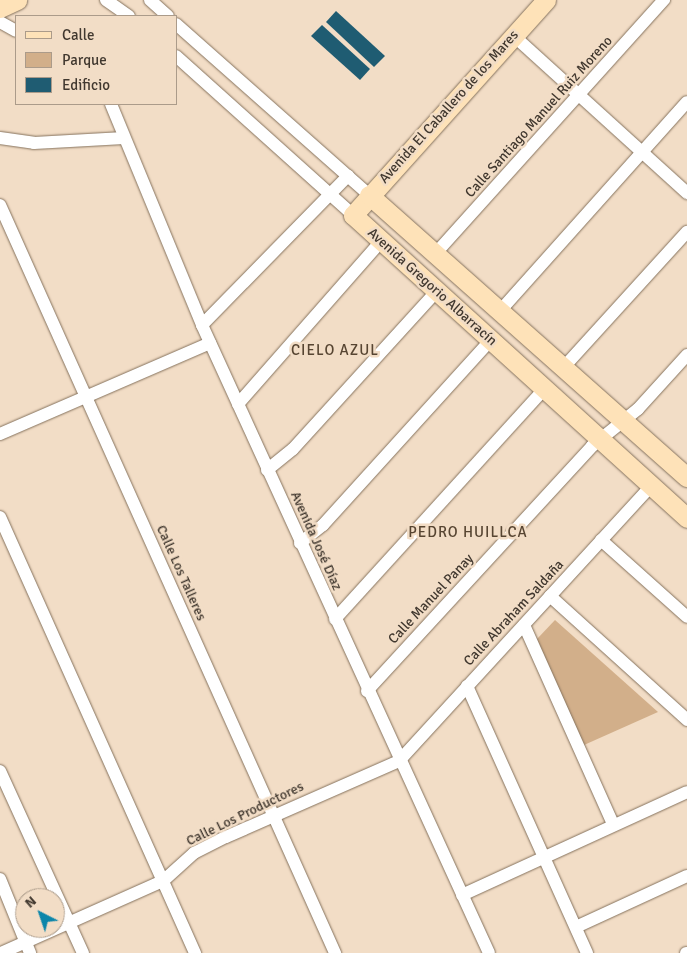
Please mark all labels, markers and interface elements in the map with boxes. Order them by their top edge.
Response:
legend [15,15,178,105]
text: Calle [62,26,95,44]
street label: Avenida El Caballero de los Mares [376,27,522,187]
street label: Calle Santiago Manuel Ruiz Moreno [462,33,616,201]
text: Parque [62,51,107,69]
text: Edificio [62,76,110,94]
street label: Avenida Gregorio Albarracín [364,225,500,349]
district label: CIELO AZUL [290,342,380,360]
street label: Avenida José Díaz [287,489,345,593]
street label: Calle Los Talleres [152,523,210,623]
district label: PEDRO HUILLCA [407,524,529,542]
street label: Calle Manuel Panay [385,550,477,648]
street label: Calle Abraham Saldaña [461,557,567,669]
street label: Calle Los Productores [184,778,306,850]
north arrow [15,888,65,938]
text: N [21,892,40,912]

